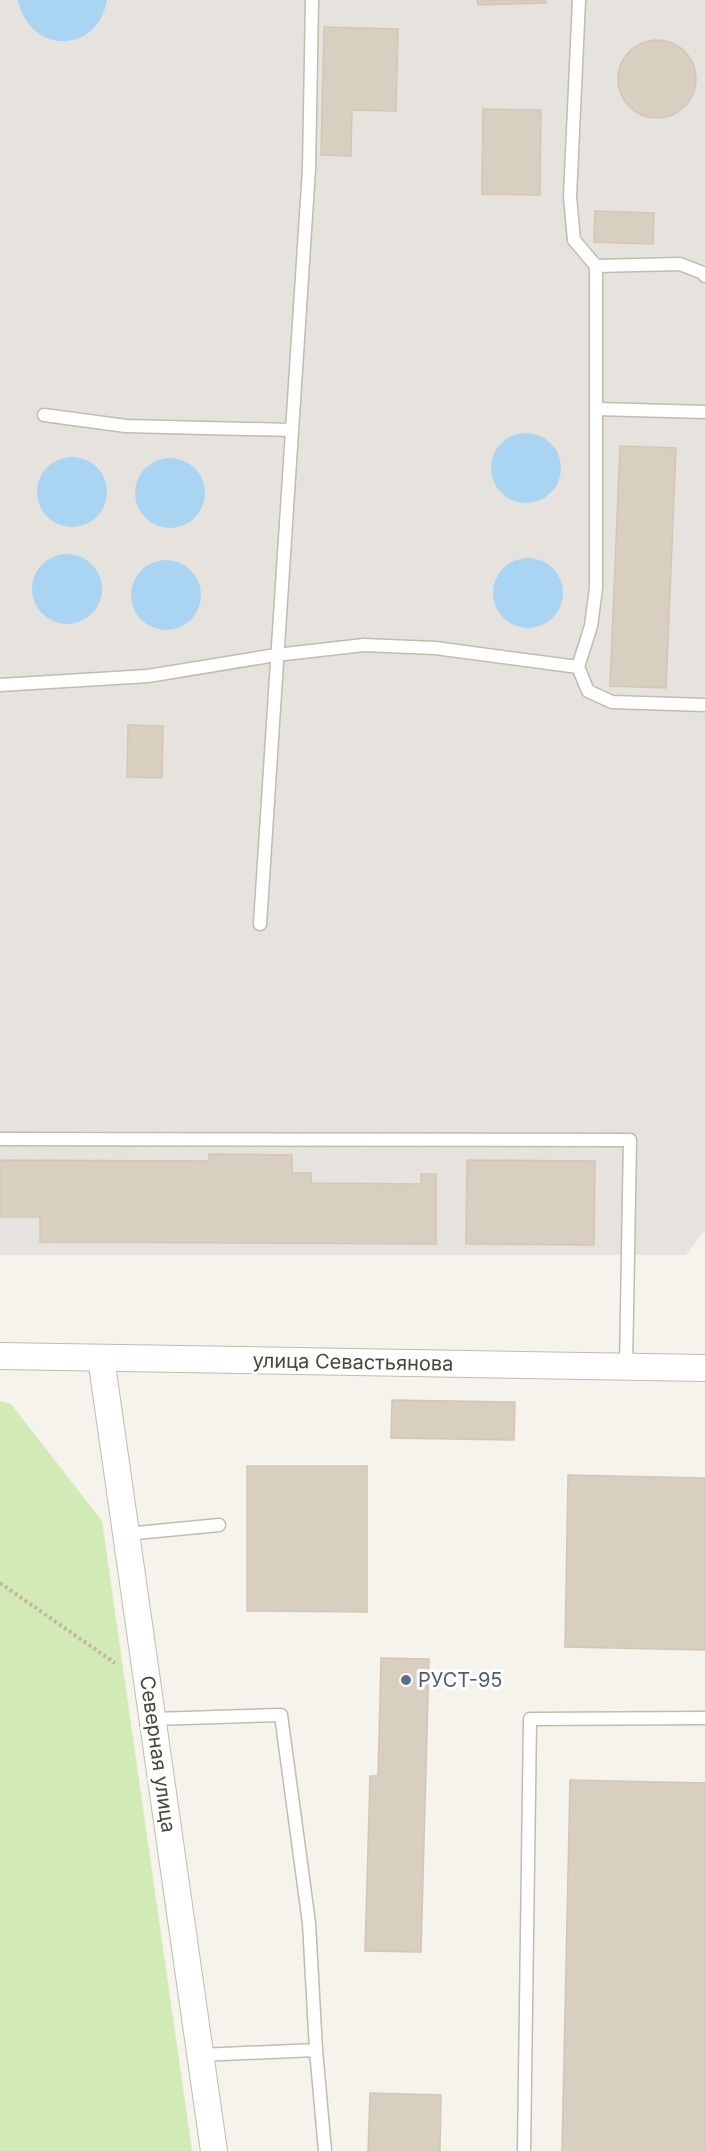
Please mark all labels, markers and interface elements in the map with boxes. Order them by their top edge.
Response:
street label: улица Севастьянова [252,1348,454,1376]
place label: РУСТ-95 [418,1668,502,1692]
marker: РУСТ-95 [399,1673,413,1687]
street label: Северная улица [135,1674,181,1834]

